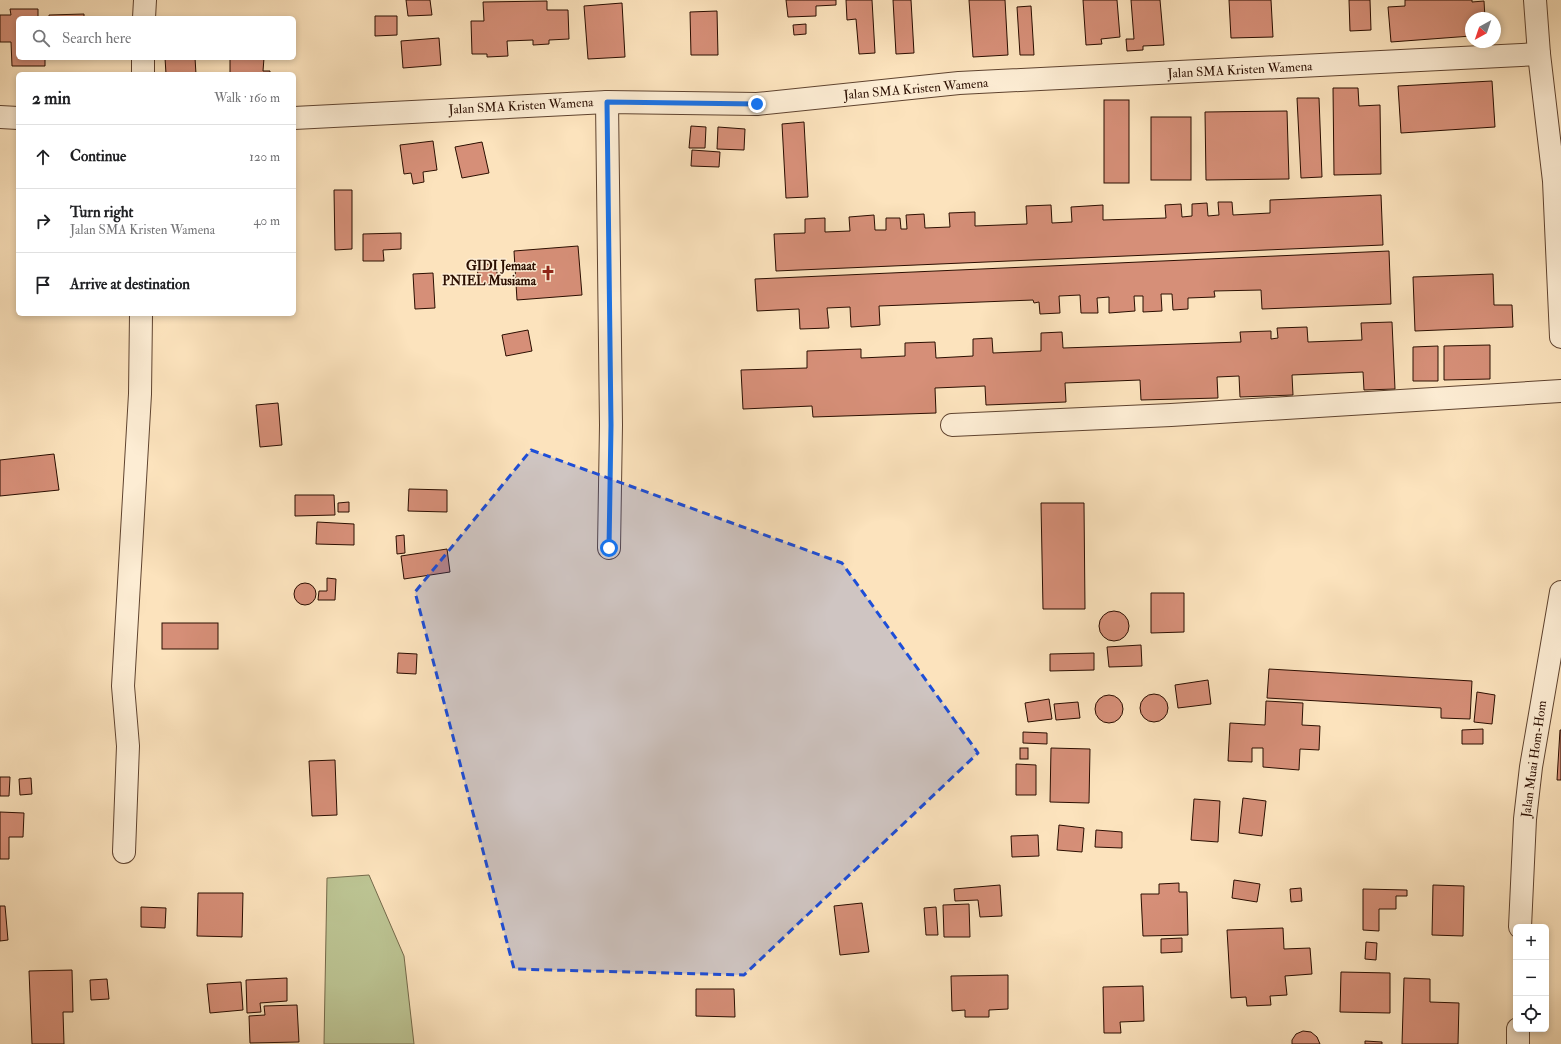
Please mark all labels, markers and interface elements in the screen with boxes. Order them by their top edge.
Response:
north arrow [1465,12,1501,48]
search box [16,16,296,60]
icon: search [30,27,52,49]
text: Search here [62,29,131,48]
street label: Jalan SMA Kristen Wamena [1166,58,1314,82]
street label: Jalan SMA Kristen Wamena [842,75,990,103]
text: 2 min [32,88,71,109]
text: Walk · 160 m [214,90,280,106]
street label: Jalan SMA Kristen Wamena [447,94,595,118]
route end [748,95,766,113]
icon: ahead [32,146,54,168]
text: Continue [70,147,126,166]
text: 120 m [249,149,280,165]
text: Turn right [70,203,133,222]
icon: right [32,210,54,232]
text: 40 m [254,213,280,229]
text: Jalan SMA Kristen Wamena [70,222,215,238]
place label: GIDI Jemaat PNIEL Musiama [442,258,537,289]
church icon: GIDI Jemaat PNIEL Musiama [539,264,557,282]
icon: arrive [32,274,54,296]
text: Arrive at destination [70,275,190,294]
route start [600,539,618,557]
street label: Jalan Muai Hom-Hom [1518,699,1550,820]
map controls [1513,924,1549,1032]
button: + [1513,924,1549,960]
button: − [1513,960,1549,996]
button: locate [1513,996,1549,1032]

